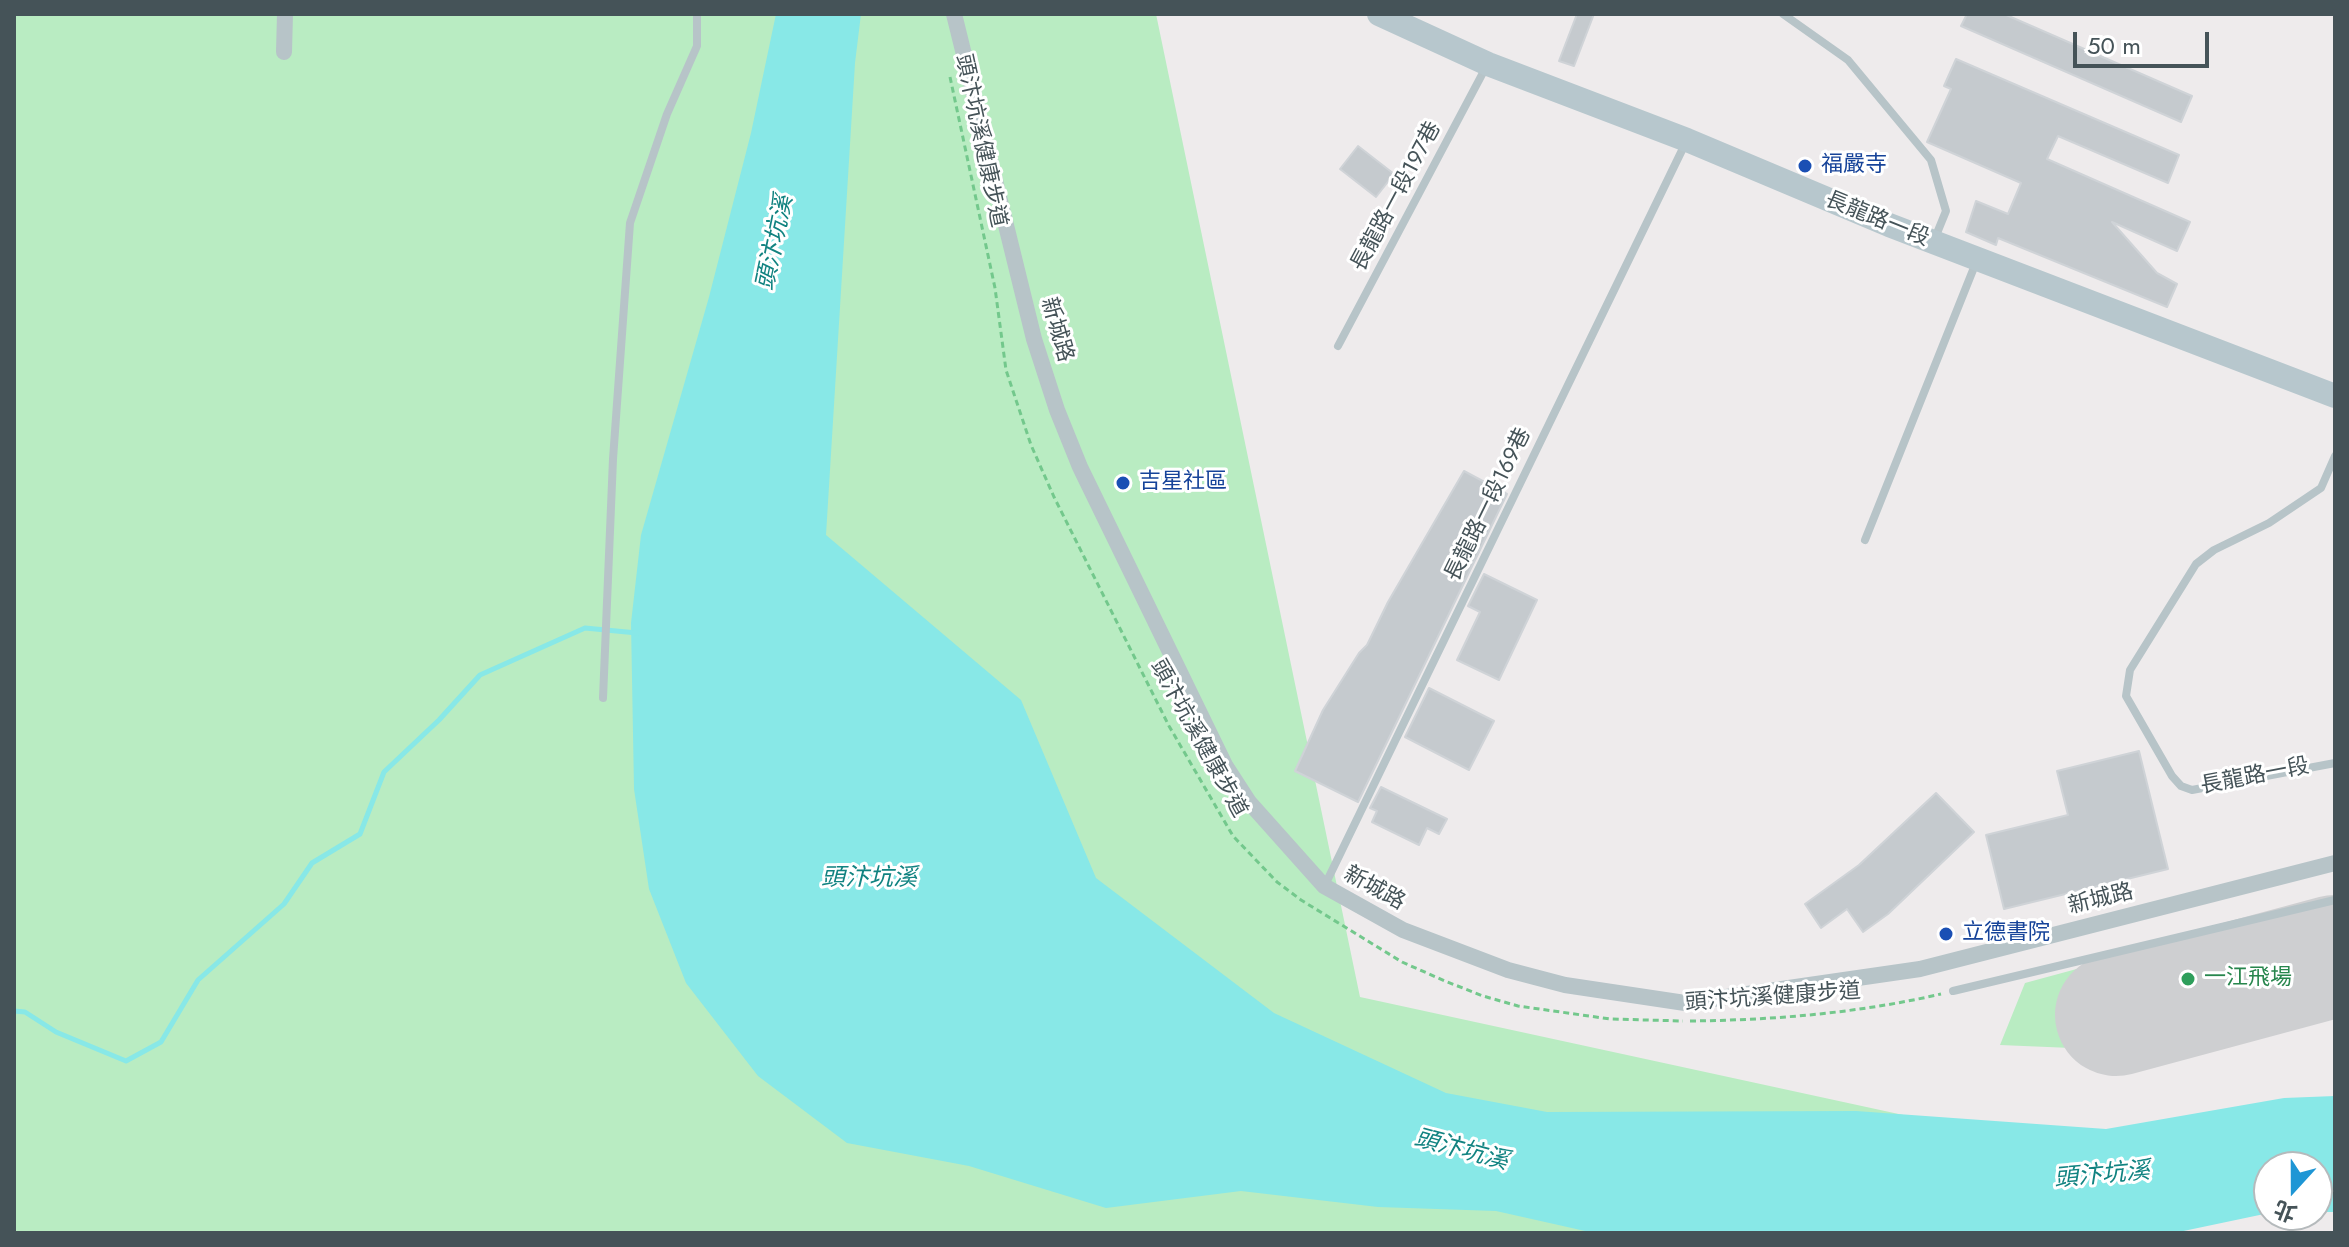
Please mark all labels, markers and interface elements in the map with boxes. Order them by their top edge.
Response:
scale bar [2077,16,2213,66]
text: 50 m [2087,28,2141,63]
street label: 頭汴坑溪健康步道 [949,52,1011,230]
street label: 長龍路一段197巷 [1347,118,1447,276]
place label: 福嚴寺 [1821,153,1887,179]
marker: 福嚴寺 [1796,157,1814,175]
street label: 長龍路一段 [1821,187,1933,253]
water label: 頭汴坑溪 [752,193,800,293]
street label: 新城路 [1034,295,1078,365]
street label: 長龍路一段169巷 [1440,424,1538,586]
place label: 吉星社區 [1139,470,1227,496]
marker: 吉星社區 [1114,474,1132,492]
street label: 頭汴坑溪健康步道 [1144,656,1252,822]
street label: 長龍路一段 [2198,754,2312,800]
street label: 新城路 [1339,861,1409,917]
water label: 頭汴坑溪 [821,865,917,893]
street label: 新城路 [2066,879,2136,921]
place label: 立德書院 [1962,921,2050,947]
marker: 立德書院 [1937,925,1955,943]
place label: 一江飛場 [2204,966,2292,992]
marker: 一江飛場 [2179,970,2197,988]
street label: 頭汴坑溪健康步道 [1684,979,1862,1017]
water label: 頭汴坑溪 [1411,1125,1511,1177]
north arrow [2253,1151,2333,1231]
water label: 頭汴坑溪 [2053,1157,2151,1195]
text: 北 [2269,1193,2301,1230]

